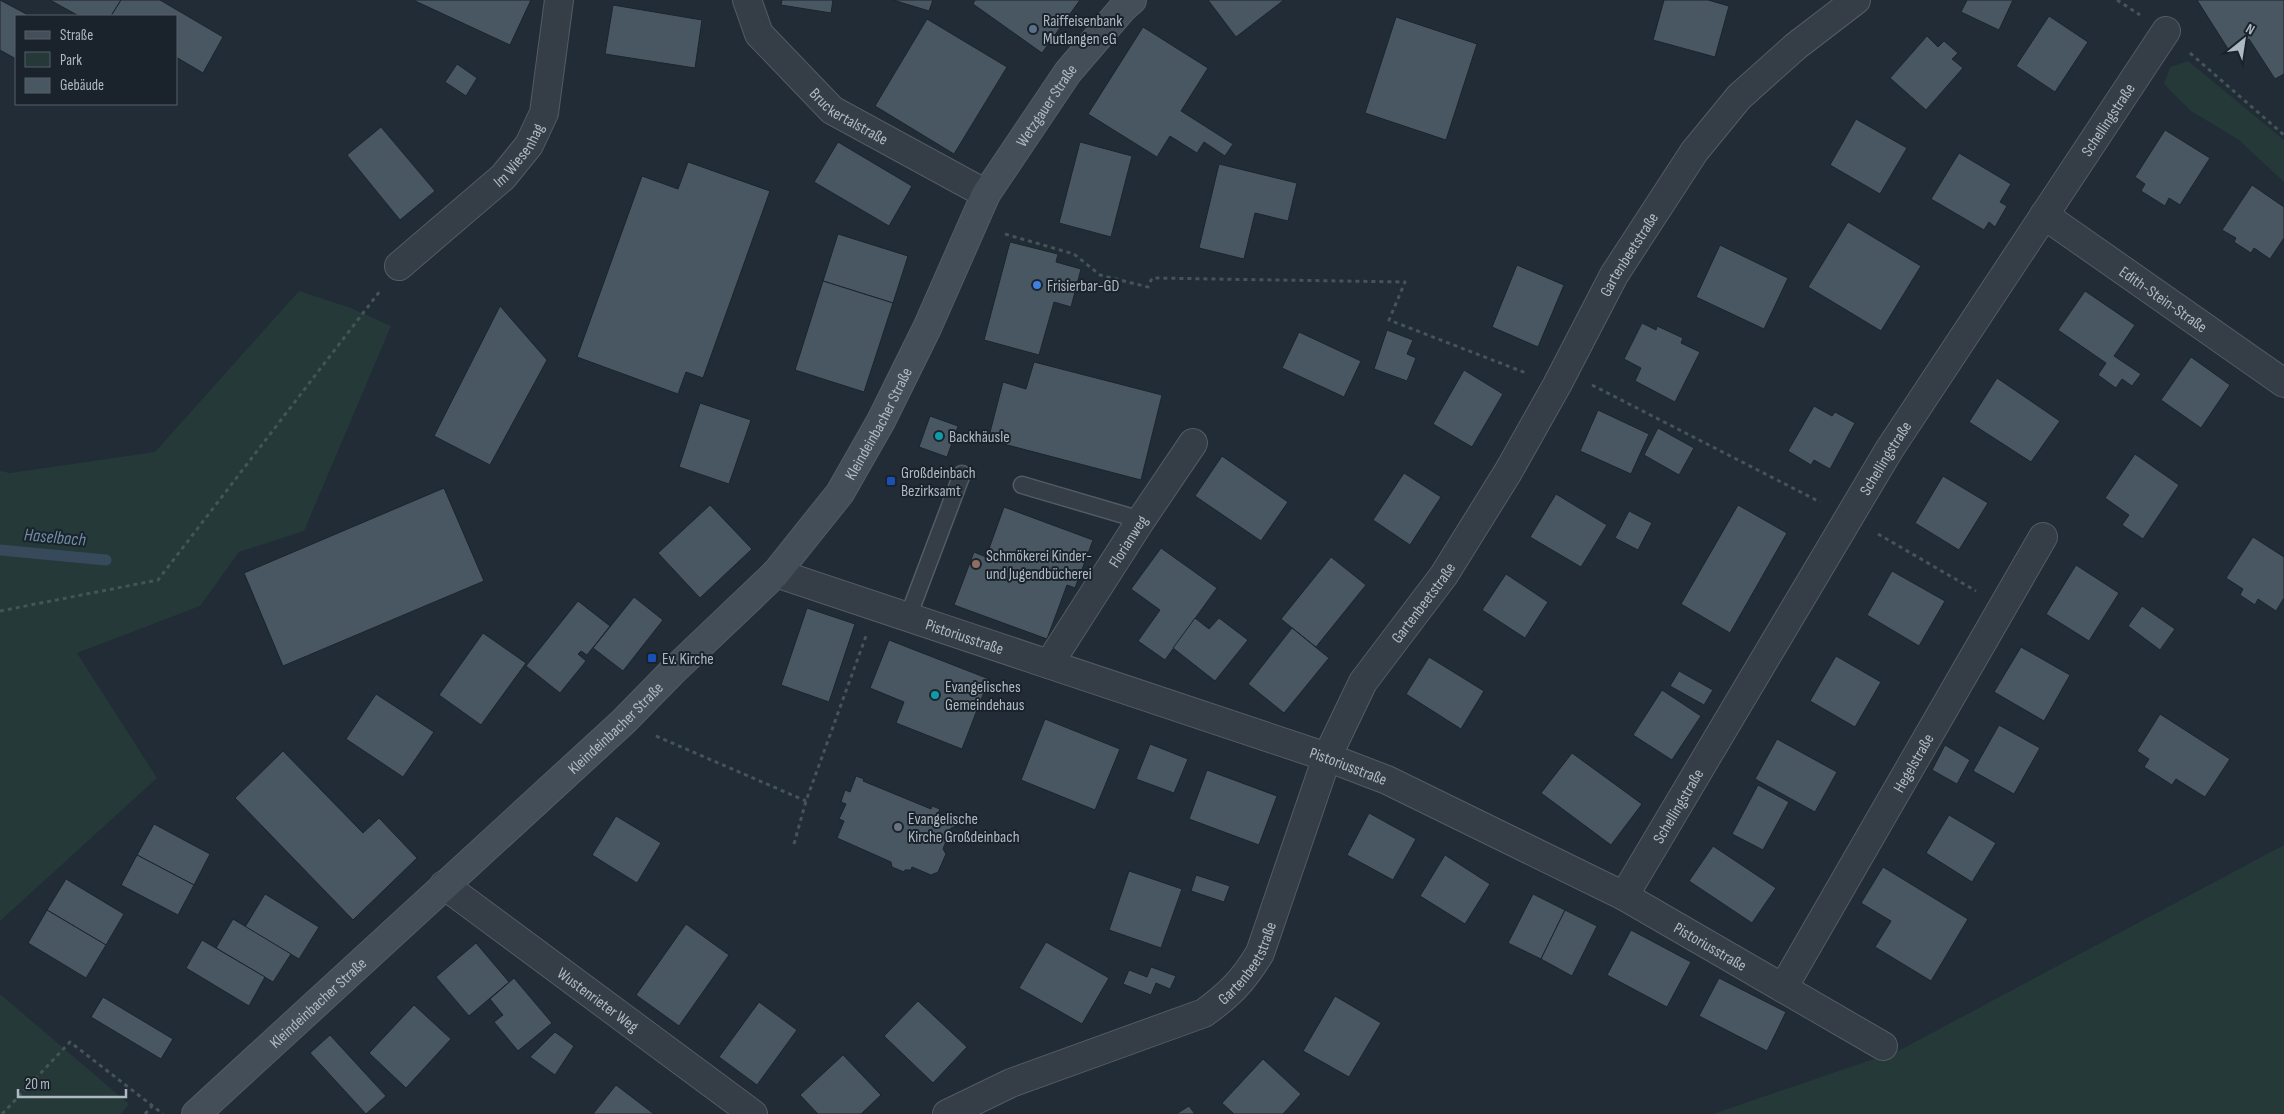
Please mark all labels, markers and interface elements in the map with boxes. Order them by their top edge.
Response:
place label: Raiffeisenbank Mutlangen eG [1043,12,1122,49]
legend [15,15,178,105]
north arrow [2219,15,2269,65]
text: N [2243,20,2258,38]
marker: Raiffeisenbank Mutlangen eG [1027,23,1039,35]
text: Straße [60,26,93,45]
text: Park [60,51,82,70]
street label: Wetzgauer Straße [1013,61,1082,151]
text: Gebäude [60,76,104,95]
street label: Schellingstraße [2078,80,2140,160]
street label: Bruckertalstraße [805,85,891,150]
street label: Im Wiesenhag [490,121,549,192]
street label: Gartenbeetstraße [1597,209,1663,300]
street label: Edith-Stein-Straße [2115,263,2210,337]
place label: Frisierbar-GD [1047,277,1120,296]
marker: Frisierbar-GD [1031,279,1043,291]
street label: Kleindeinbacher Straße [841,365,917,484]
street label: Schellingstraße [1856,418,1916,499]
place label: Backhäusle [949,428,1010,447]
marker: Backhäusle [933,430,945,442]
place label: Großdeinbach Bezirksamt [901,464,976,501]
marker: Großdeinbach Bezirksamt [885,475,897,487]
street label: Florianweg [1105,512,1152,571]
water label: Haselbach [23,524,87,551]
place label: Schmökerei Kinder- und Jugendbücherei [986,547,1092,584]
marker: Schmökerei Kinder- und Jugendbücherei [970,558,982,570]
street label: Gartenbeetstraße [1388,560,1460,647]
street label: Pistoriusstraße [923,616,1006,659]
place label: Ev. Kirche [662,650,714,669]
marker: Ev. Kirche [646,652,658,664]
place label: Evangelisches Gemeindehaus [945,678,1025,715]
street label: Kleindeinbacher Straße [565,679,668,779]
marker: Evangelisches Gemeindehaus [929,689,941,701]
street label: Hegelstraße [1890,731,1939,796]
street label: Pistoriusstraße [1307,744,1389,790]
street label: Schellingstraße [1649,766,1708,847]
place label: Evangelische Kirche Großdeinbach [908,810,1020,847]
marker: Evangelische Kirche Großdeinbach [892,821,904,833]
street label: Pistoriusstraße [1670,919,1750,976]
street label: Gartenbeetstraße [1215,920,1281,1009]
street label: Kleindeinbacher Straße [266,954,371,1053]
street label: Wustenrieter Weg [553,964,642,1037]
scale bar [18,1066,125,1098]
text: 20 m [25,1075,50,1094]

